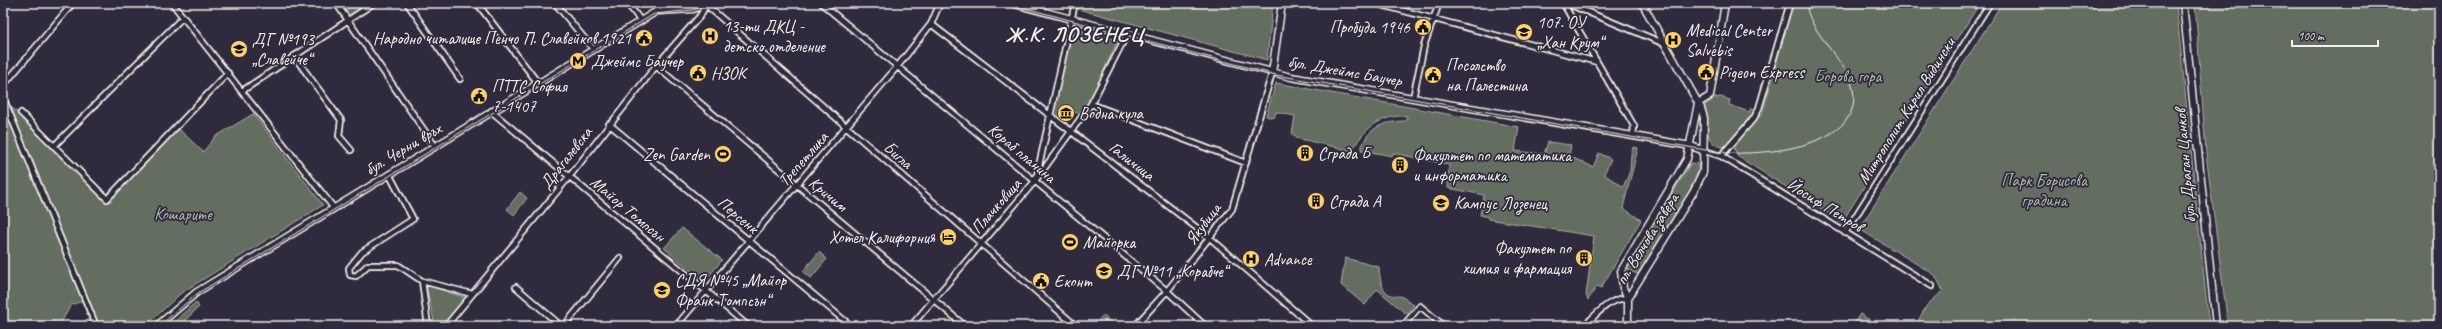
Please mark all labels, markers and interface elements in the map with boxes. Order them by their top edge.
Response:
place label: 107. ОУ „Хан Крум“ [1537,12,1606,53]
place label: 13-ти ДКЦ - детско отделение [723,16,826,57]
place label: Пробуда 1946 [1330,17,1411,38]
public building icon: Пробуда 1946 [1413,17,1433,37]
place label: Medical Center Salvebis [1686,20,1774,61]
district label: Ж.К. ЛОЗЕНЕЦ [1005,21,1147,47]
school or university icon: 107. ОУ „Хан Крум“ [1514,22,1534,42]
scale bar [2292,22,2378,48]
hospital icon: 13-ти ДКЦ - детско отделение [700,26,720,46]
place label: Народно читалище Пенчо П. Славейков 1921 [373,28,632,49]
public building icon: Народно читалище Пенчо П. Славейков 1921 [634,28,654,48]
text: 100 m [2298,28,2325,44]
place label: ДГ №193 „Славейче“ [252,29,316,70]
hospital icon: Medical Center Salvebis [1663,30,1683,50]
street label: Митрополит Кирил Видински [1852,32,1961,188]
school or university icon: ДГ №193 „Славейче“ [229,39,249,59]
metro station icon: Джеймс Баучер [568,51,588,71]
place label: Джеймс Баучер [591,51,685,72]
street label: бул. Джеймс Баучер [1286,51,1405,92]
place label: Посолство на Палестина [1446,55,1528,96]
public building icon: Pigeon Express [1696,62,1716,82]
place label: Pigeon Express [1719,62,1806,83]
public building icon: НЗОК [688,63,708,83]
place label: НЗОК [711,63,748,84]
public building icon: Посолство на Палестина [1423,65,1443,85]
park label: Борова гора [1815,66,1883,87]
place label: ПТТС София 7-1407 [492,76,568,117]
public building icon: ПТТС София 7-1407 [469,86,489,106]
museum icon: Водна кула [1056,103,1076,123]
place label: Водна кула [1079,103,1144,124]
street label: бул. Драган Цанков [2169,104,2200,224]
street label: бул. Черни връх [361,117,446,180]
street label: Кораб планина [984,119,1061,188]
street label: Драгалевска [535,121,598,193]
street label: Трепетлика [773,126,834,191]
street label: Бигла [879,137,918,174]
street label: Галичица [1105,137,1160,186]
building icon: Сграда Б [1295,143,1315,163]
place label: Сграда Б [1318,143,1373,164]
place label: Zen Garden [643,144,711,165]
sports icon: Zen Garden [713,144,733,164]
place label: Факултет по математика и информатика [1413,145,1573,186]
building icon: Факултет по математика и информатика [1390,155,1410,175]
park label: Парк Борисова градина [2001,170,2088,211]
street label: Майор Томпсън [586,171,671,247]
street label: Кричим [804,172,852,217]
street label: Плачковица [966,173,1027,238]
street label: Йосиф Петров [1783,173,1870,238]
street label: пл. Велчова завера [1611,188,1685,289]
building icon: Сграда А [1306,191,1326,211]
place label: Сграда А [1329,191,1382,212]
street label: Персенк [713,192,764,239]
school or university icon: Кампус Лозенец [1431,193,1451,213]
place label: Кампус Лозенец [1454,193,1548,215]
street label: Якубица [1180,197,1227,249]
park label: Кошарите [154,204,213,225]
place label: Хотел Калифорния [829,227,936,248]
hotel icon: Хотел Калифорния [938,227,958,247]
sports icon: Майорка [1060,232,1080,252]
place label: Майорка [1083,232,1136,253]
place label: Факултет по химия и фармация [1463,238,1573,279]
building icon: Факултет по химия и фармация [1574,248,1594,268]
hospital icon: Advance [1241,249,1261,269]
place label: Advance [1264,249,1313,270]
school or university icon: ДГ №11 „Корабче“ [1094,261,1114,281]
place label: ДГ №11 „Корабче“ [1117,261,1231,282]
place label: СДЯ №45 „Майор Франк Томпсън“ [675,270,788,311]
public building icon: Еконт [1031,271,1051,291]
place label: Еконт [1054,271,1092,292]
school or university icon: СДЯ №45 „Майор Франк Томпсън“ [652,280,672,300]

